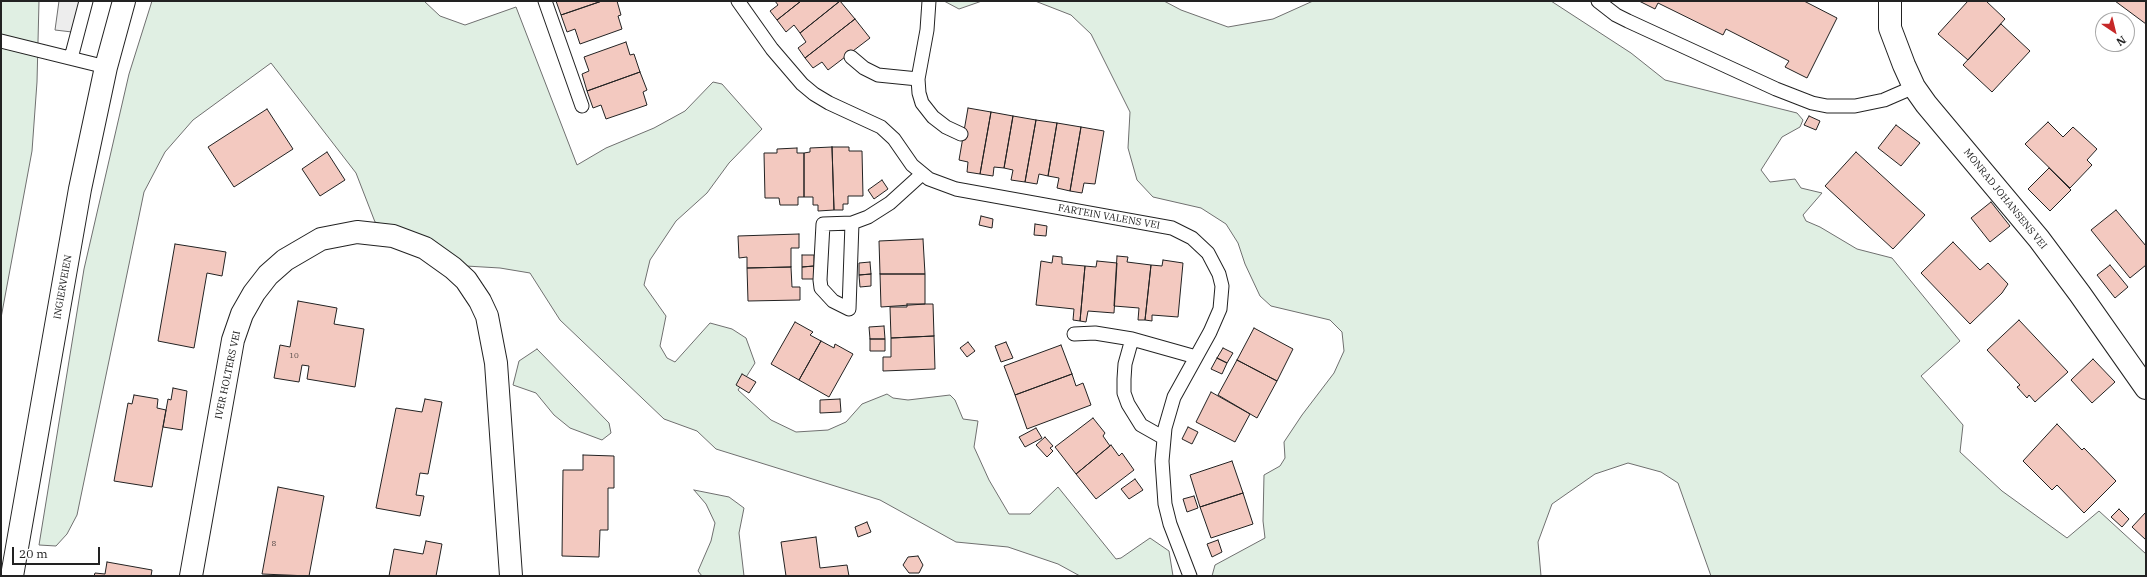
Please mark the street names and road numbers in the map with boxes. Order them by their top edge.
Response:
street label: MONRAD JOHANSENS VEI [1961,146,2049,252]
street label: FARTEIN VALENS VEI [1057,202,1161,232]
street label: INGIERVEIEN [51,254,75,320]
street label: IVER HOLTERS VEI [213,330,243,420]

